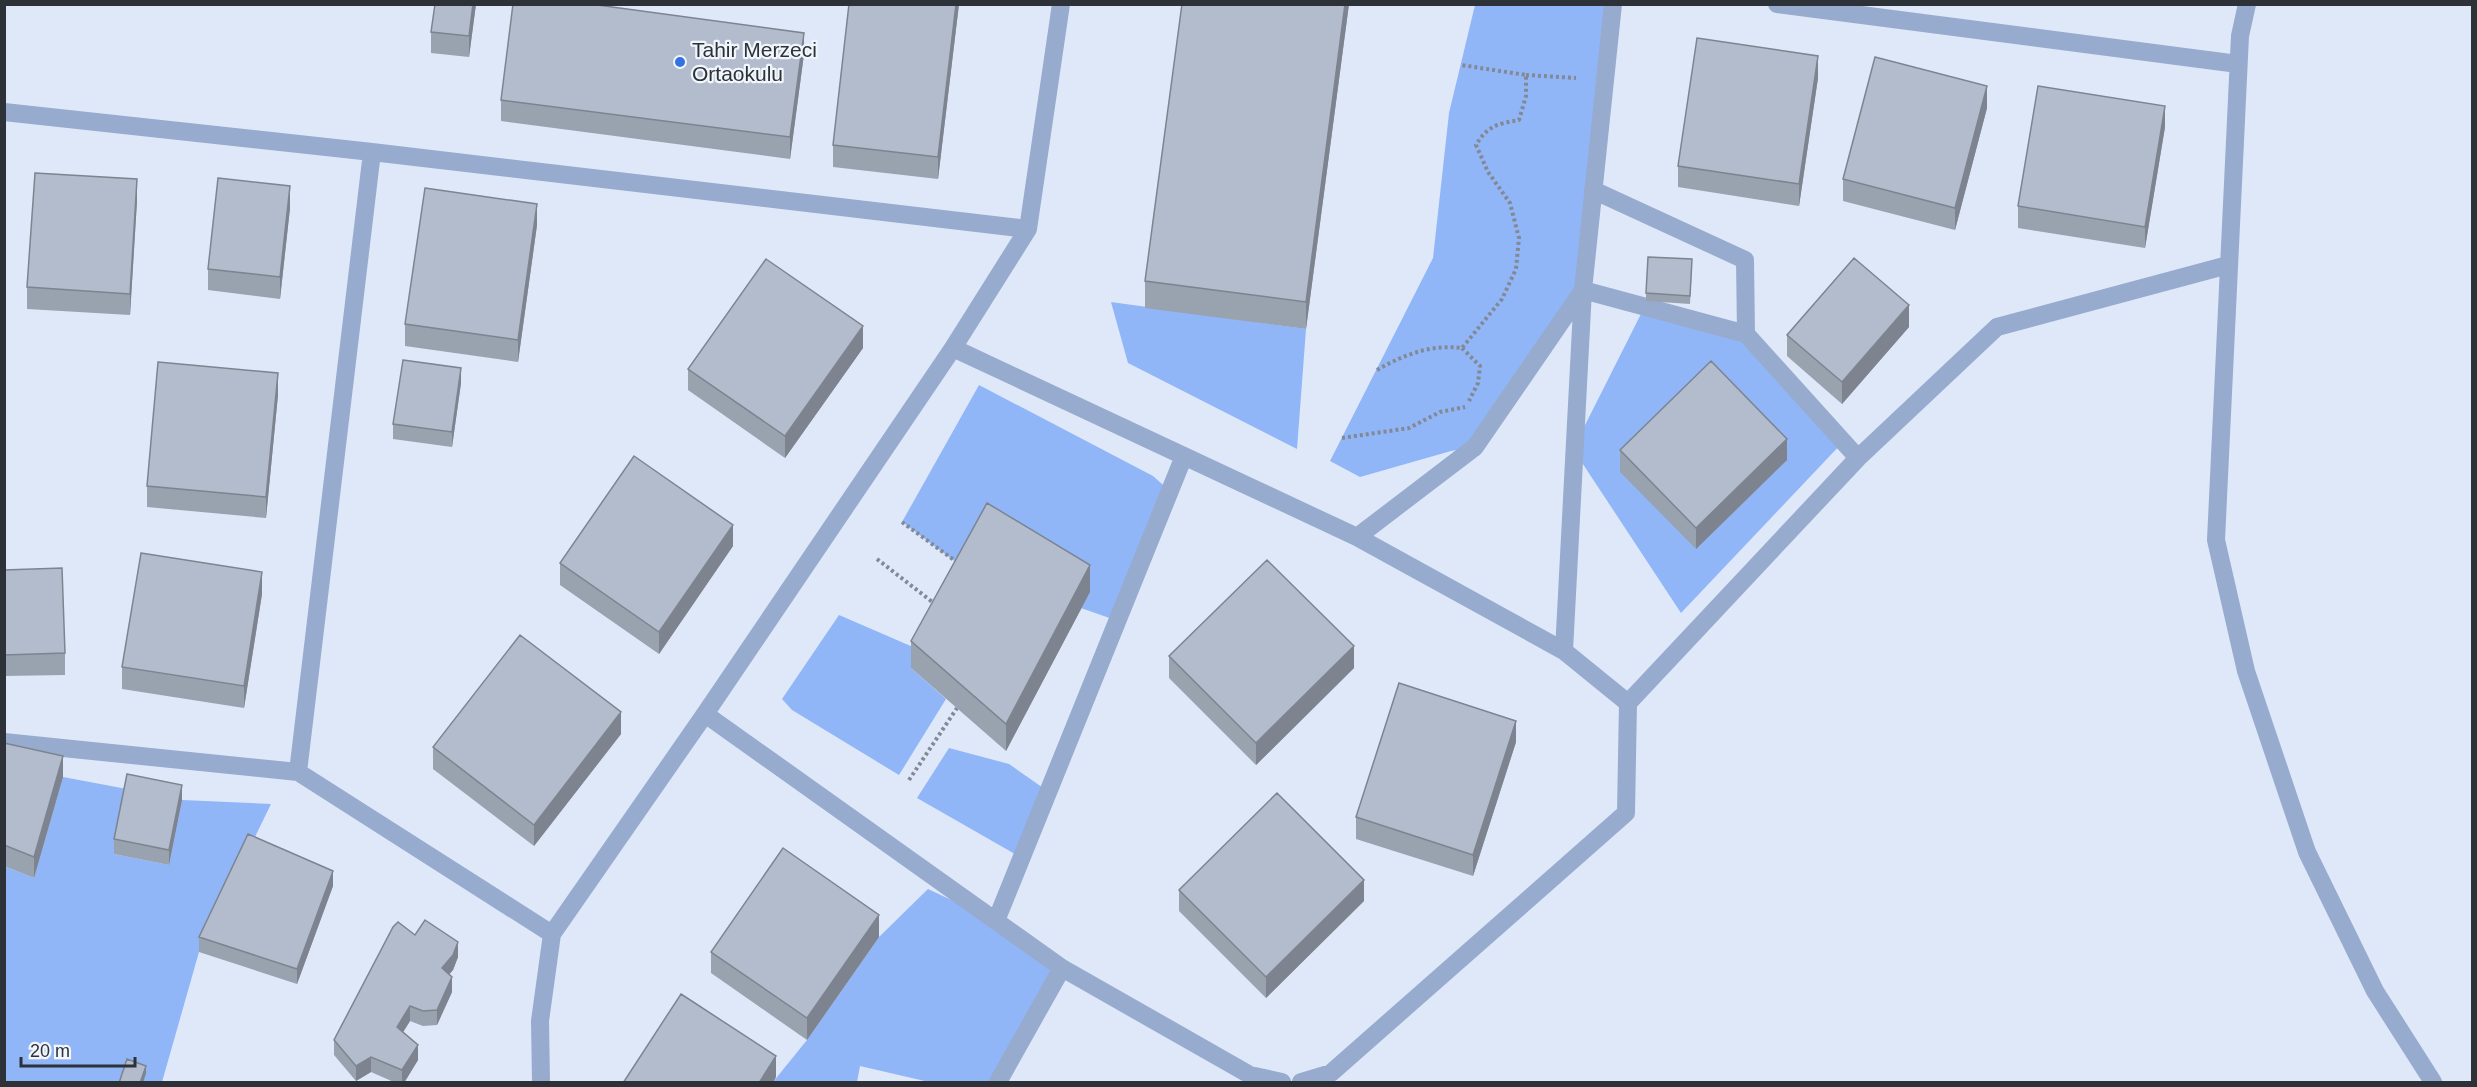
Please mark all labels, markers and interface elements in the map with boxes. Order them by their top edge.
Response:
place label: Tahir Merzeci Ortaokulu [692,38,817,85]
marker: Tahir Merzeci Ortaokulu [673,55,687,69]
scale bar [21,1030,135,1068]
text: 20 m [30,1041,70,1061]

